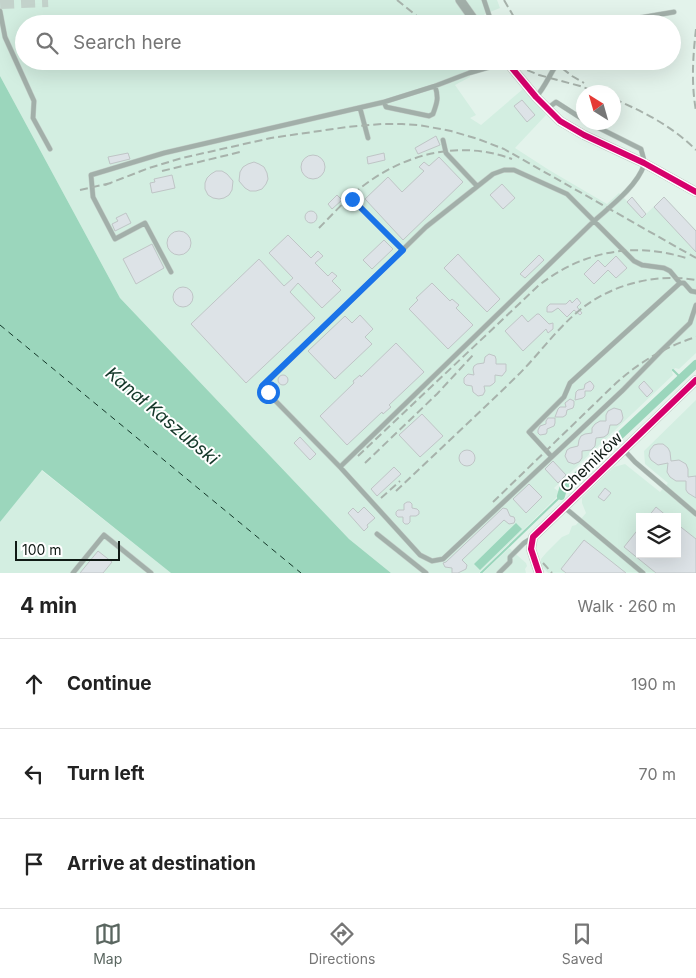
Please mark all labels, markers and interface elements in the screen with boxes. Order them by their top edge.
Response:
search box [15,15,681,70]
icon: search [33,29,61,57]
text: Search here [73,31,182,54]
north arrow [576,85,621,130]
route end [341,188,364,211]
water label: Kanał Kaszubski [102,362,223,469]
route start [257,381,280,404]
street label: Chemików [556,427,626,497]
map controls [636,513,681,558]
button: layers [636,513,681,558]
scale bar [15,538,120,561]
text: 100 m [22,541,62,558]
text: 4 min [20,593,77,618]
text: Walk · 260 m [578,596,676,616]
icon: ahead [20,670,48,698]
text: Continue [67,672,152,695]
text: 190 m [631,674,676,694]
icon: left [20,760,48,788]
text: Turn left [67,762,145,785]
text: 70 m [639,764,676,784]
icon: arrive [20,850,48,878]
text: Arrive at destination [67,852,256,875]
tab: Map [93,920,122,967]
tab: Directions [309,920,375,967]
tab: Saved [562,920,603,967]

